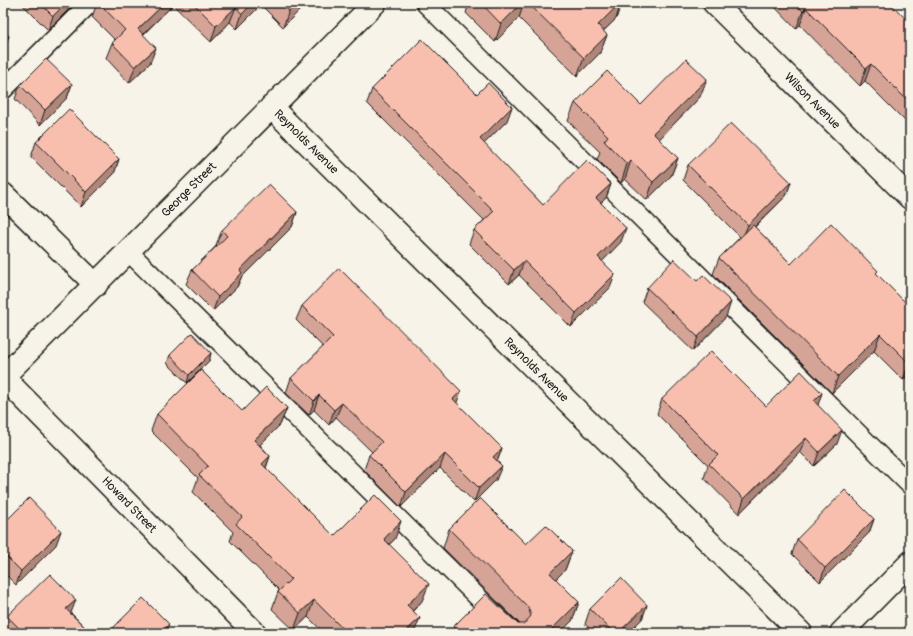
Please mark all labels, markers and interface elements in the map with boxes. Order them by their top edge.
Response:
street label: Wilson Avenue [781,70,843,132]
street label: Reynolds Avenue [271,107,341,177]
street label: George Street [158,159,220,221]
street label: Reynolds Avenue [501,335,571,405]
street label: Howard Street [98,474,160,536]

